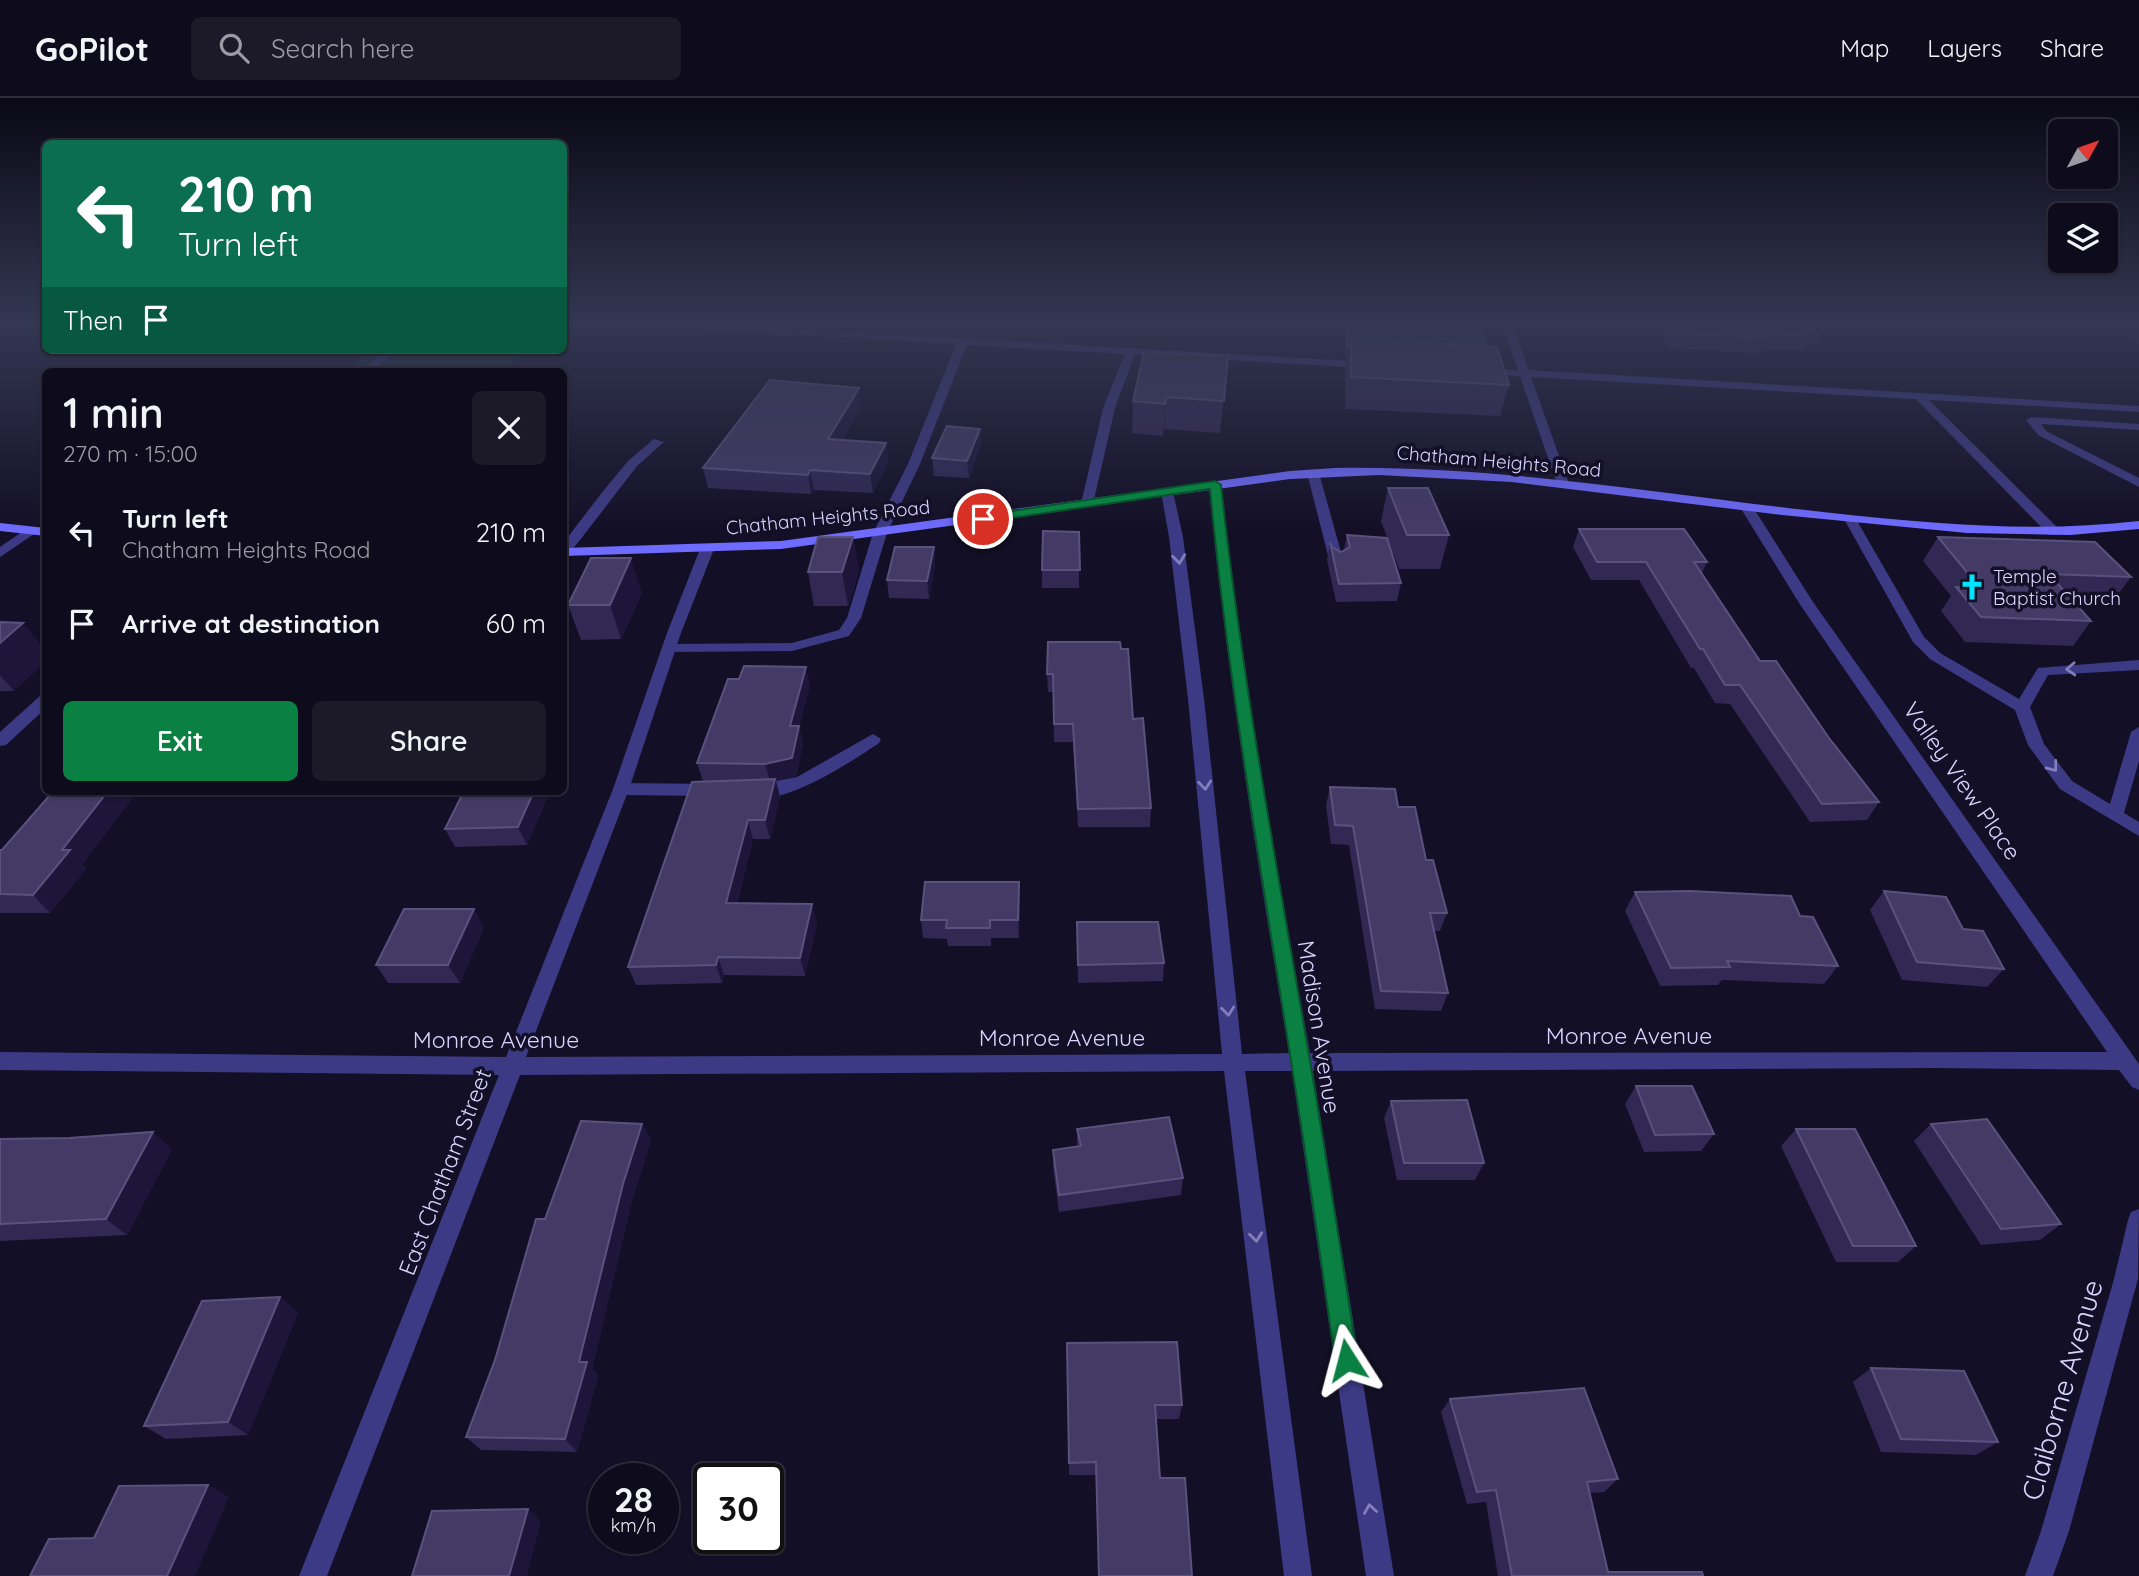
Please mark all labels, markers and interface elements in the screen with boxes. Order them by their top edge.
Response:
search box [191,17,681,80]
text: GoPilot [35,28,149,69]
icon: search [215,29,253,67]
text: Search here [271,32,414,65]
text: Map [1840,33,1889,63]
text: Layers [1927,33,2002,63]
text: Share [2040,33,2104,63]
north arrow [2048,119,2118,189]
map controls [2048,119,2118,273]
text: 210 m [178,163,314,224]
icon: left [63,168,154,259]
button: layers [2048,203,2118,273]
text: Turn left [178,224,299,264]
icon: arrive [137,301,175,339]
text: Then [63,304,123,337]
text: 1 min [63,386,164,439]
button: close [472,391,546,465]
text: 270 m · 15:00 [63,439,198,468]
street label: Chatham Heights Road [1396,440,1602,482]
pin [953,489,1013,549]
street label: Chatham Heights Road [725,494,931,540]
icon: arrive [964,500,1002,538]
text: Turn left [122,502,229,535]
icon: left [63,514,101,552]
text: 210 m [476,516,546,549]
text: Chatham Heights Road [122,535,370,564]
one-way arrow [1171,553,1186,565]
place label: Temple Baptist Church [1993,564,2121,610]
church icon: Temple Baptist Church [1957,572,1987,602]
icon: arrive [63,605,101,643]
text: Arrive at destination [122,607,380,640]
text: 60 m [486,607,546,640]
one-way arrow [2065,662,2076,677]
street label: Valley View Place [1897,696,2028,865]
button: Exit [63,701,298,781]
button: Share [312,701,546,781]
one-way arrow [2044,759,2057,772]
one-way arrow [1197,780,1212,791]
street label: Madison Avenue [1292,938,1347,1115]
one-way arrow [1220,1006,1235,1017]
street label: Monroe Avenue [1546,1021,1712,1050]
street label: Monroe Avenue [979,1023,1145,1052]
street label: Monroe Avenue [413,1025,579,1054]
street label: East Chatham Street [392,1064,497,1279]
one-way arrow [1248,1231,1263,1243]
street label: Claiborne Avenue [2013,1276,2110,1504]
position arrow [1310,1323,1384,1397]
speed limit sign: 30 [693,1463,784,1554]
text: 28 [614,1477,653,1521]
one-way arrow [1363,1503,1378,1514]
text: km/h [611,1514,656,1537]

